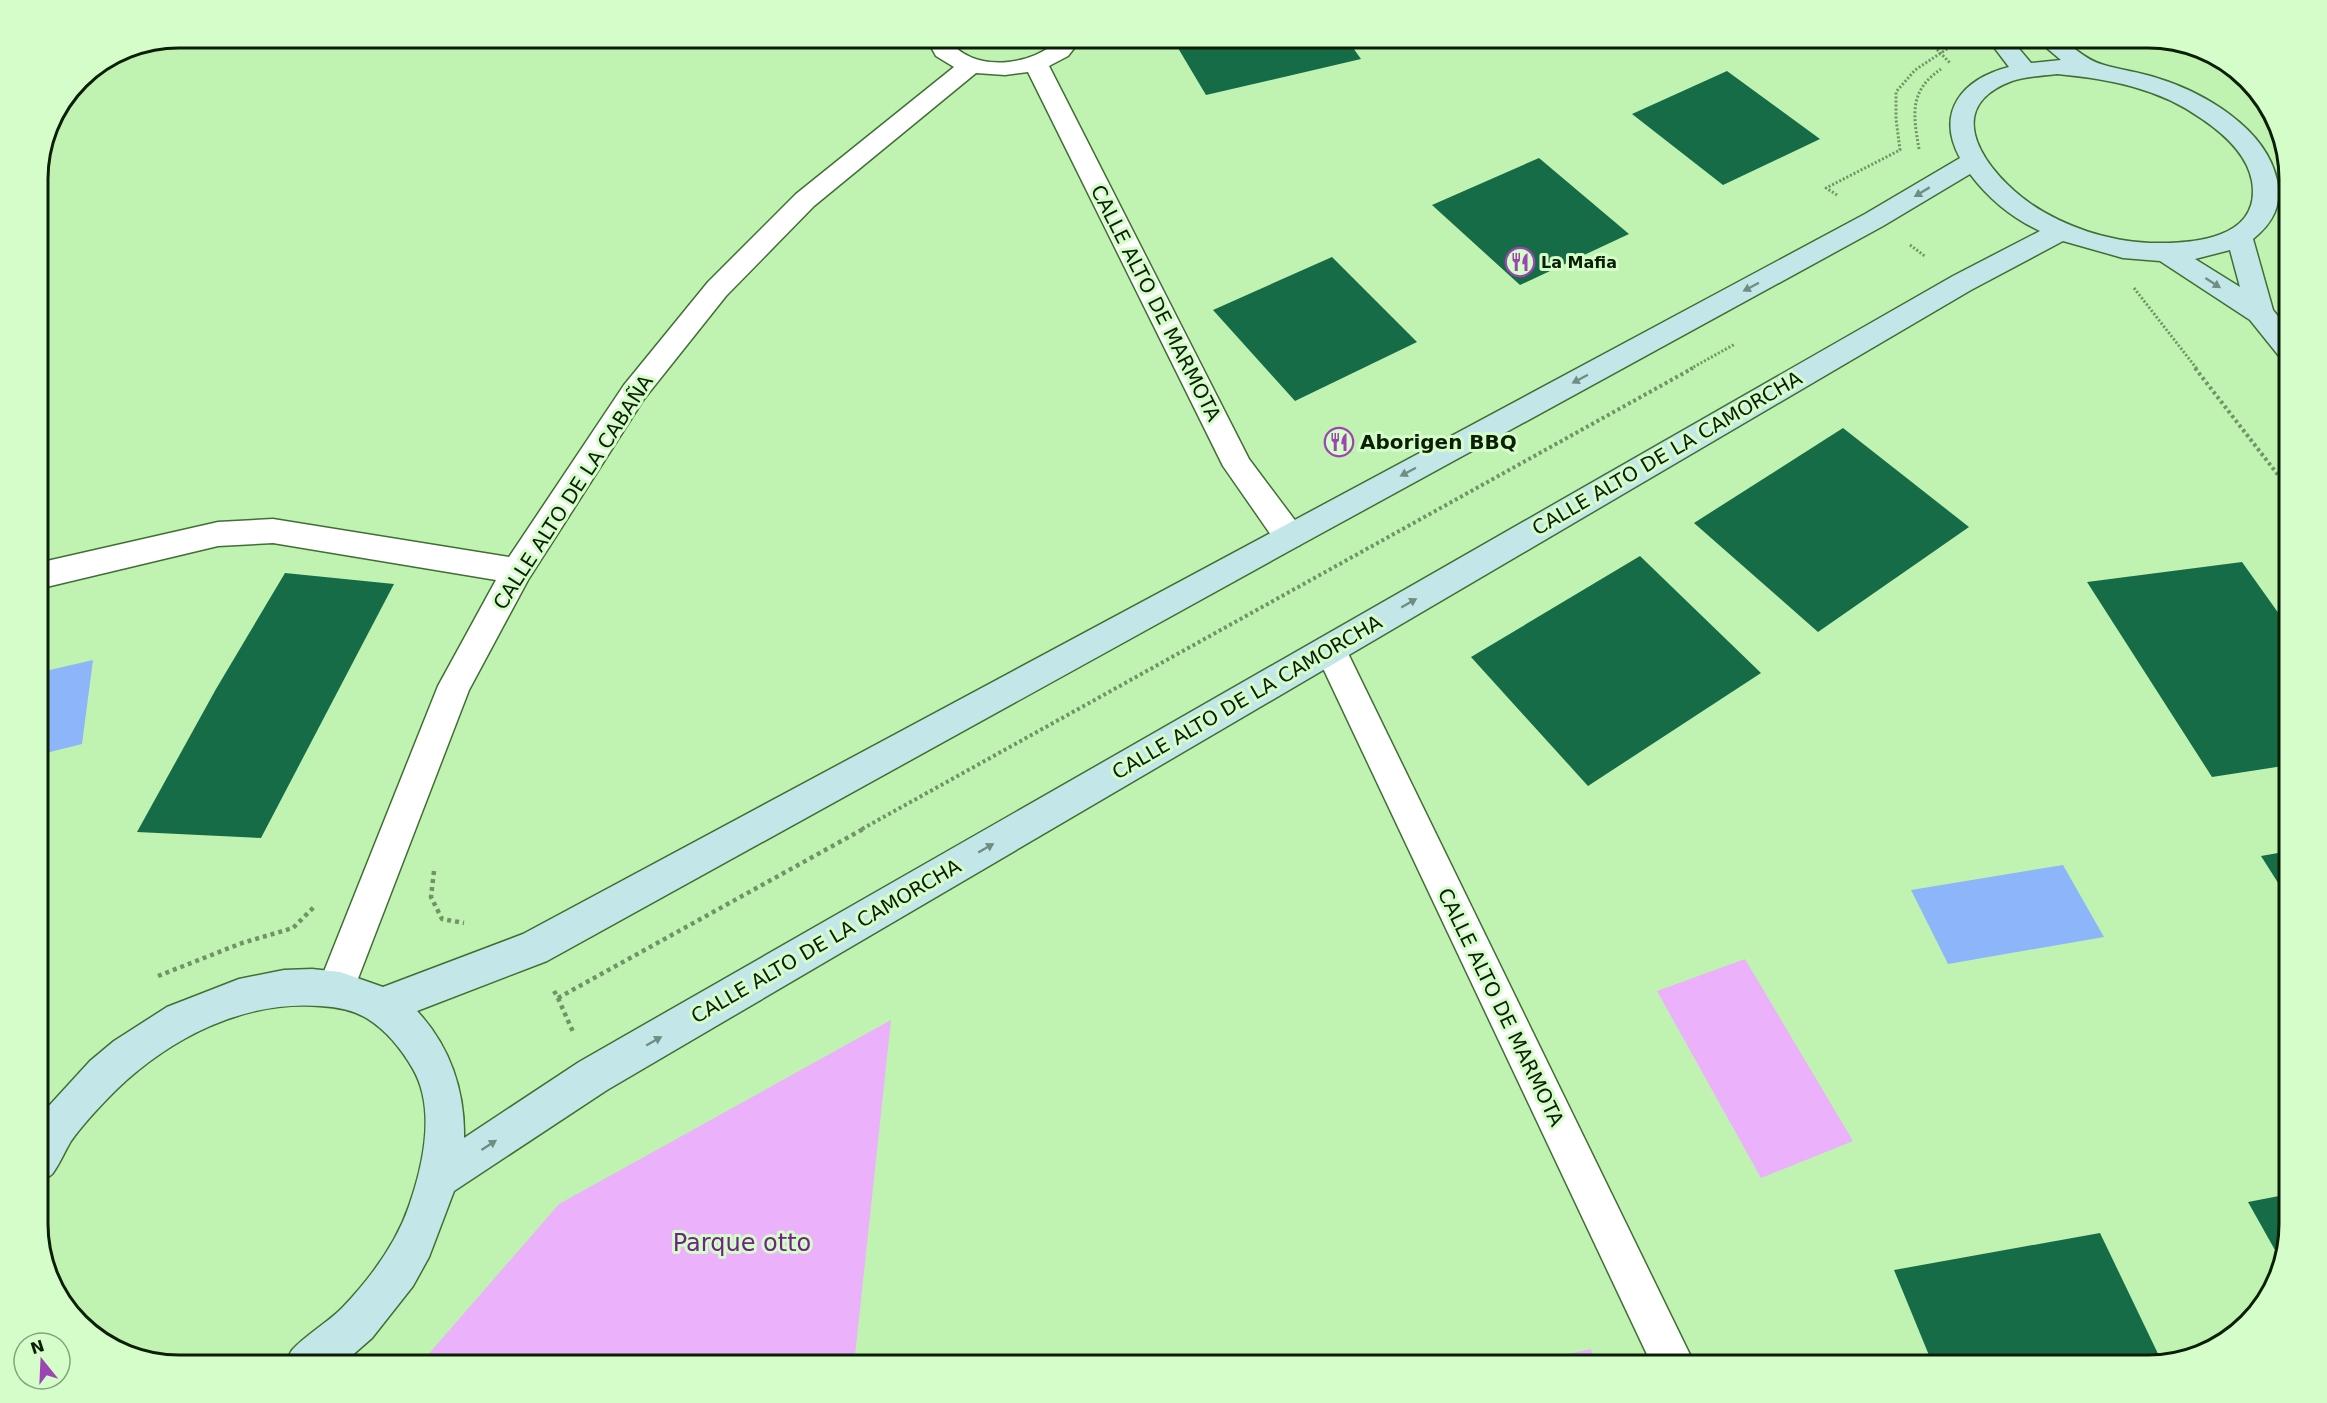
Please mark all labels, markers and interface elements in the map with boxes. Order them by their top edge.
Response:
street label: CALLE ALTO DE MARMOTA [1086,181,1226,425]
one-way arrow [1914,187,1930,198]
restaurant icon: La Mafia [1504,246,1536,278]
place label: La Mafia [1541,253,1617,272]
one-way arrow [2205,278,2221,289]
one-way arrow [1742,282,1759,292]
street label: CALLE ALTO DE LA CAMORCHA [1528,366,1806,540]
street label: CALLE ALTO DE LA CABAÑA [488,370,658,614]
one-way arrow [1571,374,1588,384]
restaurant icon: Aborigen BBQ [1323,426,1355,458]
place label: Aborigen BBQ [1360,430,1517,454]
one-way arrow [1399,467,1416,477]
one-way arrow [1401,598,1418,608]
street label: CALLE ALTO DE LA CAMORCHA [1108,610,1386,784]
one-way arrow [978,843,994,854]
street label: CALLE ALTO DE LA CAMORCHA [687,854,965,1028]
street label: CALLE ALTO DE MARMOTA [1433,884,1569,1130]
one-way arrow [646,1036,662,1047]
one-way arrow [481,1140,497,1151]
park label: Parque otto [673,1229,811,1257]
north arrow [12,1331,72,1391]
text: N [28,1336,47,1358]

